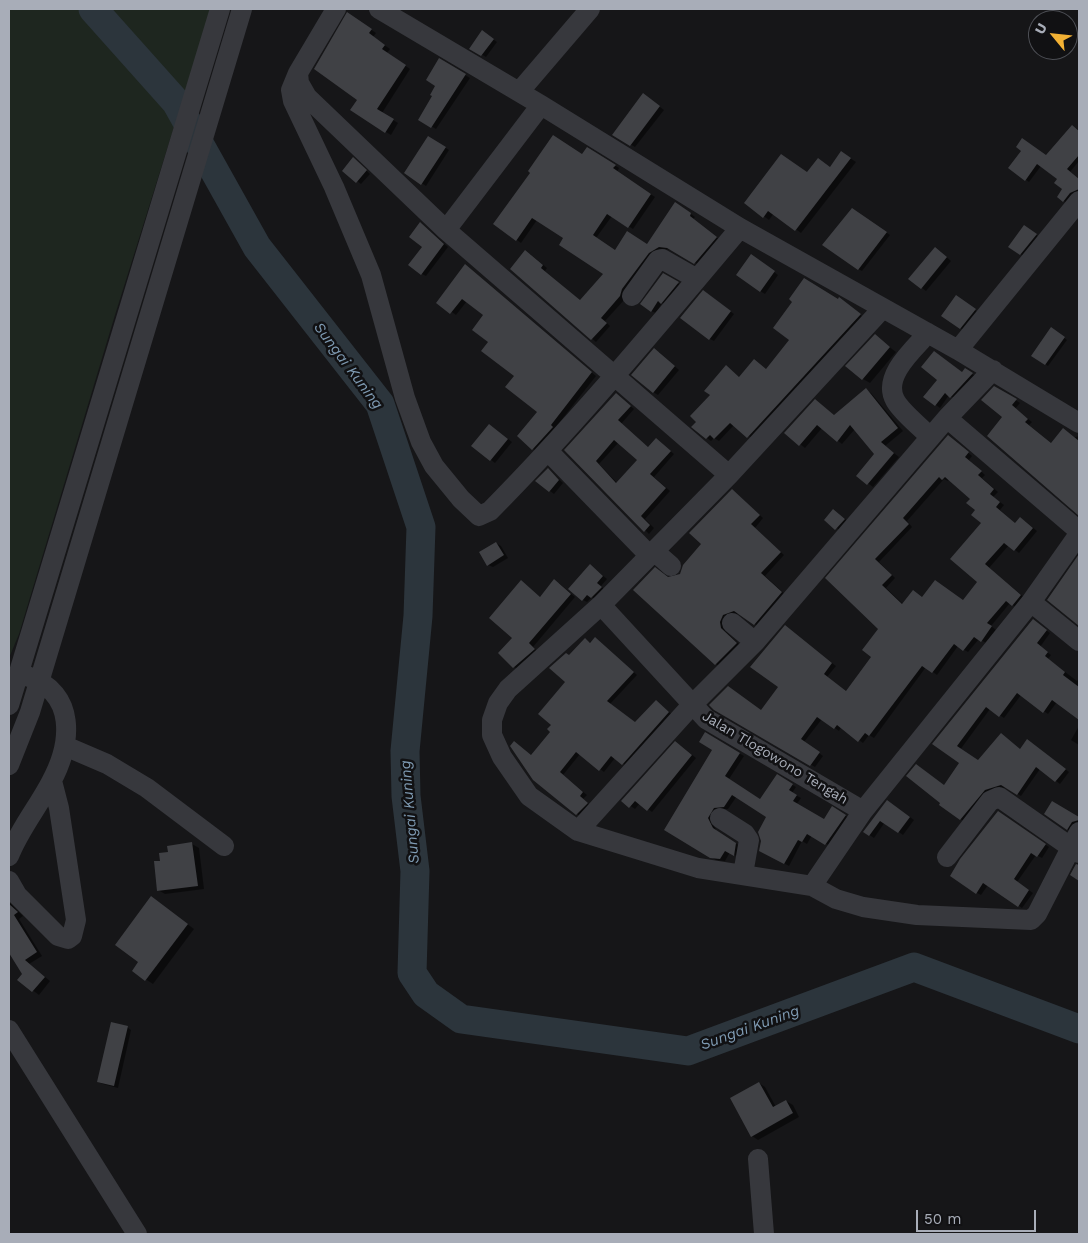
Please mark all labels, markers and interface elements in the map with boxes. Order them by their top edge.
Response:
north arrow [1028,10,1078,60]
text: U [1031,20,1050,37]
water label: Sungai Kuning [310,319,386,413]
street label: Jalan Tlogowono Tengah [699,708,851,808]
water label: Sungai Kuning [397,759,423,865]
water label: Sungai Kuning [698,1002,802,1054]
scale bar [918,1200,1038,1232]
text: 50 m [924,1210,961,1228]

